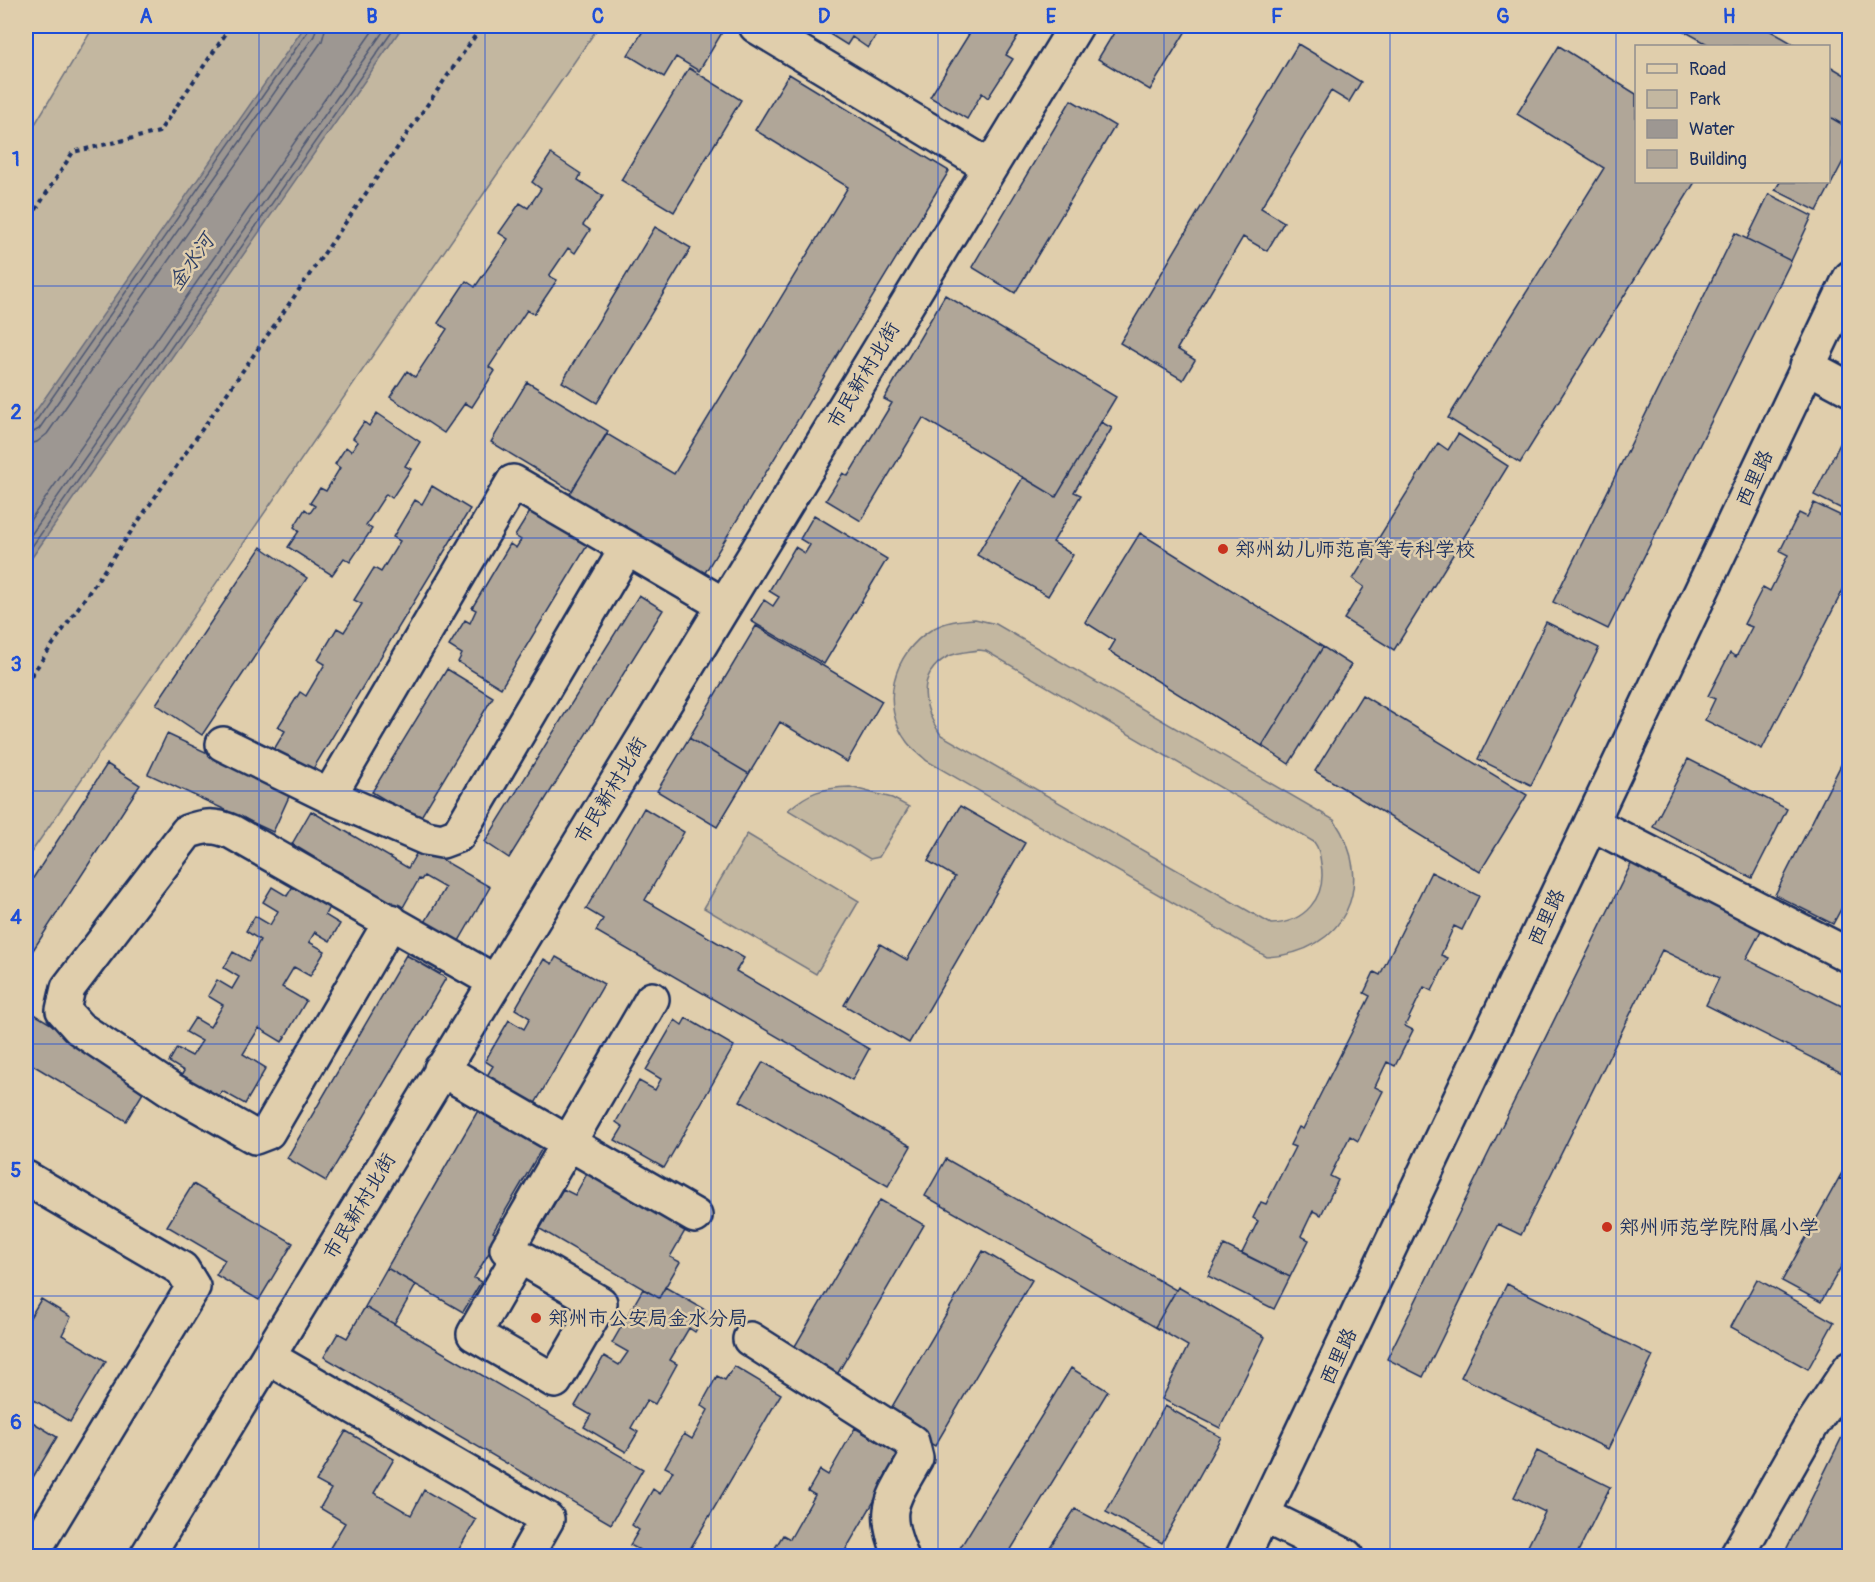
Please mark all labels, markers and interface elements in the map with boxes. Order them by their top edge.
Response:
text: A [140,4,153,29]
text: B [366,4,378,29]
text: C [592,4,604,29]
text: D [818,4,831,29]
text: E [1046,4,1057,29]
text: F [1271,4,1283,29]
text: G [1496,4,1510,29]
text: H [1723,4,1736,29]
legend [1635,45,1830,183]
text: Road [1689,58,1726,81]
text: Park [1689,88,1721,111]
text: Water [1689,118,1735,141]
text: 1 [12,147,20,172]
text: Building [1689,148,1747,171]
water label: 金水河 [162,226,222,296]
street label: 市民新村北街 [822,317,905,433]
text: 2 [10,400,22,425]
street label: 西里路 [1730,445,1779,511]
place label: 郑州幼儿师范高等专科学校 [1235,537,1475,562]
marker: 郑州幼儿师范高等专科学校 [1216,542,1230,556]
text: 3 [10,652,22,677]
street label: 市民新村北街 [569,732,652,848]
street label: 西里路 [1522,884,1571,950]
text: 4 [10,905,22,930]
street label: 市民新村北街 [318,1148,401,1264]
text: 5 [11,1158,22,1183]
place label: 郑州师范学院附属小学 [1619,1215,1819,1240]
marker: 郑州师范学院附属小学 [1600,1220,1614,1234]
place label: 郑州市公安局金水分局 [548,1306,748,1331]
marker: 郑州市公安局金水分局 [529,1311,543,1325]
street label: 西里路 [1314,1323,1363,1389]
text: 6 [10,1410,22,1435]

